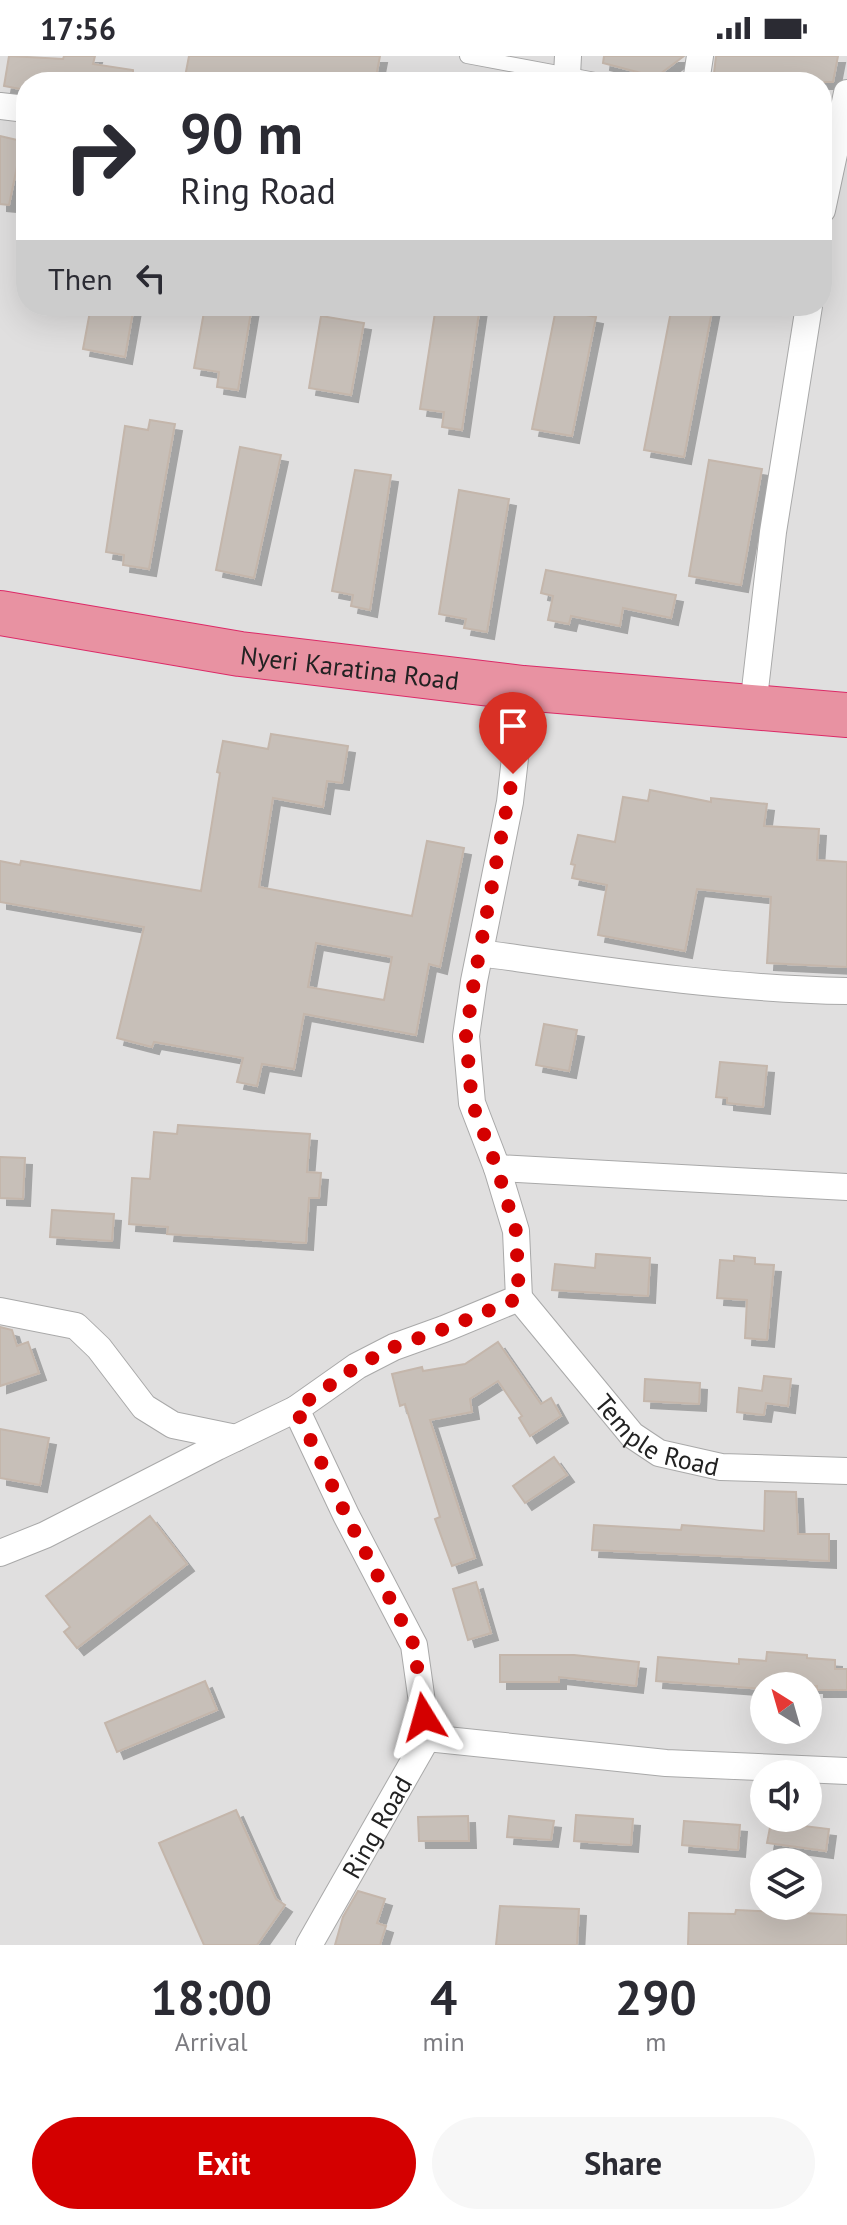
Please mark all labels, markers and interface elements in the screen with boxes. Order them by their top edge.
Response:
text: 17:56 [40,9,116,48]
text: 90 m [180,97,303,169]
icon: right [48,104,152,208]
text: Ring Road [180,167,336,214]
icon: left [129,256,173,300]
text: Then [48,259,113,298]
street label: Nyeri Karatina Road [239,638,461,697]
pin [479,692,547,774]
icon: arrive [491,704,535,748]
street label: Temple Road [588,1387,722,1483]
north arrow [750,1672,822,1744]
map controls [750,1672,822,1920]
position arrow [382,1675,466,1759]
button: sound [750,1760,822,1832]
street label: Ring Road [334,1770,419,1884]
button: layers [750,1848,822,1920]
text: 18:00 [150,1966,272,2028]
text: 4 [430,1966,457,2028]
text: 290 [615,1966,697,2028]
text: Arrival [175,2025,248,2058]
text: min [422,2025,465,2058]
text: m [645,2025,666,2058]
button: Exit [32,2117,416,2209]
button: Share [432,2117,815,2209]

